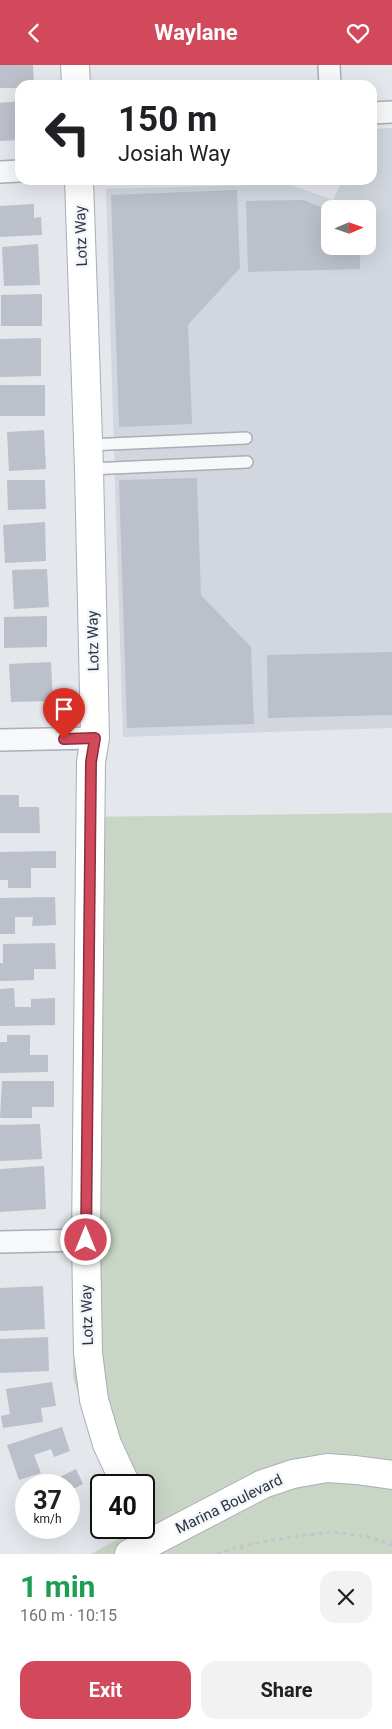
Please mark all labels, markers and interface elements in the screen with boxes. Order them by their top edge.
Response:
icon: back [20,19,48,47]
icon: heart [344,19,372,47]
text: Waylane [154,20,238,45]
text: 150 m [118,99,217,140]
icon: left [35,100,100,165]
text: Josiah Way [118,141,230,166]
north arrow [321,200,376,255]
map controls [321,200,376,255]
street label: Lotz Way [71,205,91,267]
street label: Lotz Way [83,610,103,672]
pin [43,688,85,739]
icon: arrive [50,695,78,723]
position arrow [59,1213,111,1265]
street label: Lotz Way [77,1284,97,1346]
street label: Marina Boulevard [173,1470,285,1538]
speed limit sign: 40 [90,1474,155,1539]
text: 37 [33,1486,62,1515]
text: km/h [33,1512,62,1526]
text: 1 min [20,1569,95,1604]
button: close [320,1571,372,1623]
text: 160 m · 10:15 [20,1606,117,1625]
button: Exit [20,1661,191,1719]
button: Share [201,1661,372,1719]

